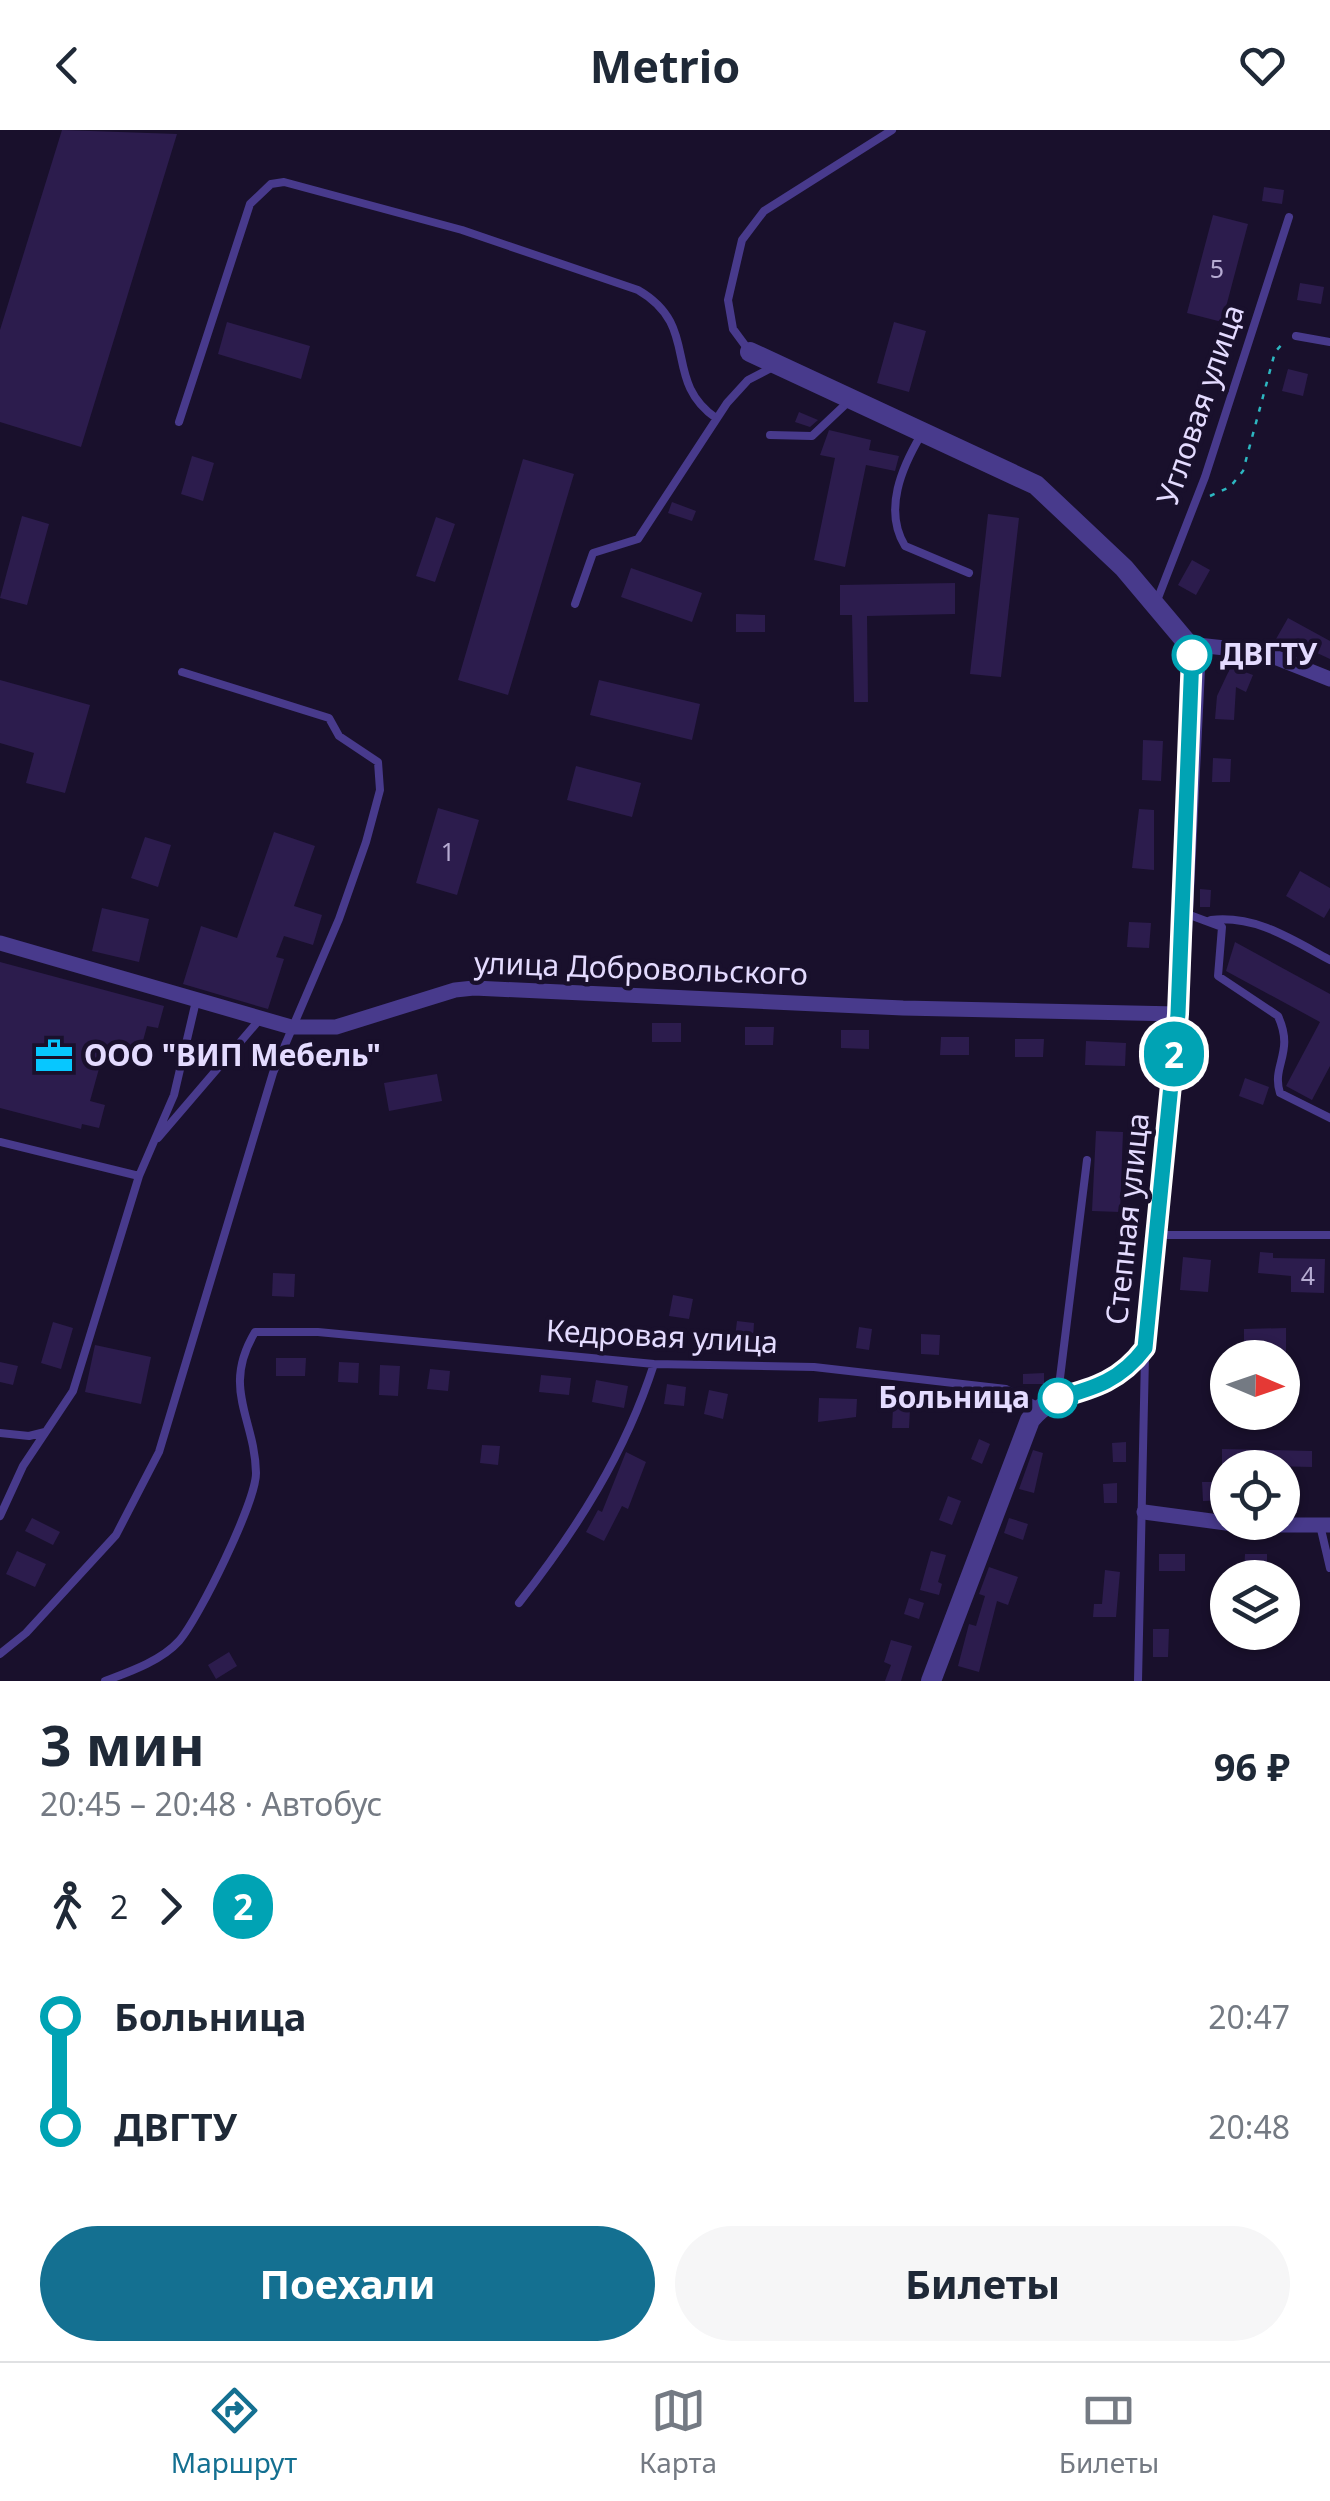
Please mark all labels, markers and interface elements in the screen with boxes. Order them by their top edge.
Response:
text: Metrio [590,35,740,96]
icon: back [40,38,95,93]
icon: heart [1235,38,1290,93]
house number: 5 [1210,251,1224,285]
street label: Угловая улица [1146,299,1253,510]
place label: ДВГТУ [1220,633,1318,674]
marker: ДВГТУ [1173,636,1211,674]
house number: 1 [441,834,455,868]
street label: улица Добровольского [474,941,809,994]
line badge: 2 [1142,1022,1206,1086]
text: 2 [1164,1031,1184,1078]
place label: ООО "ВИП Мебель" [84,1034,381,1075]
office icon: ООО "ВИП Мебель" [33,1035,75,1077]
street label: Степная улица [1095,1111,1158,1327]
house number: 4 [1301,1258,1315,1292]
street label: Кедровая улица [545,1309,779,1362]
north arrow [1210,1340,1300,1430]
map controls [1210,1340,1300,1650]
place label: Больница [878,1376,1030,1417]
marker: Больница [1039,1379,1077,1417]
button: locate [1210,1450,1300,1540]
button: layers [1210,1560,1300,1650]
text: 3 мин [40,1707,205,1782]
text: 96 ₽ [1214,1740,1290,1792]
text: 20:45 – 20:48 · Автобус [40,1782,382,1825]
icon: walk [40,1879,95,1934]
icon: forward [143,1879,198,1934]
text: 2 [233,1883,253,1930]
text: 2 [110,1885,128,1928]
text: Больница [114,1990,306,2042]
text: 20:47 [1208,1995,1290,2038]
text: ДВГТУ [114,2100,237,2152]
text: 20:48 [1208,2105,1290,2148]
button: Поехали [40,2226,655,2341]
button: Билеты [675,2226,1290,2341]
tab: Маршрут [171,2383,297,2481]
tab: Карта [639,2383,717,2481]
tab: Билеты [1059,2383,1159,2481]

